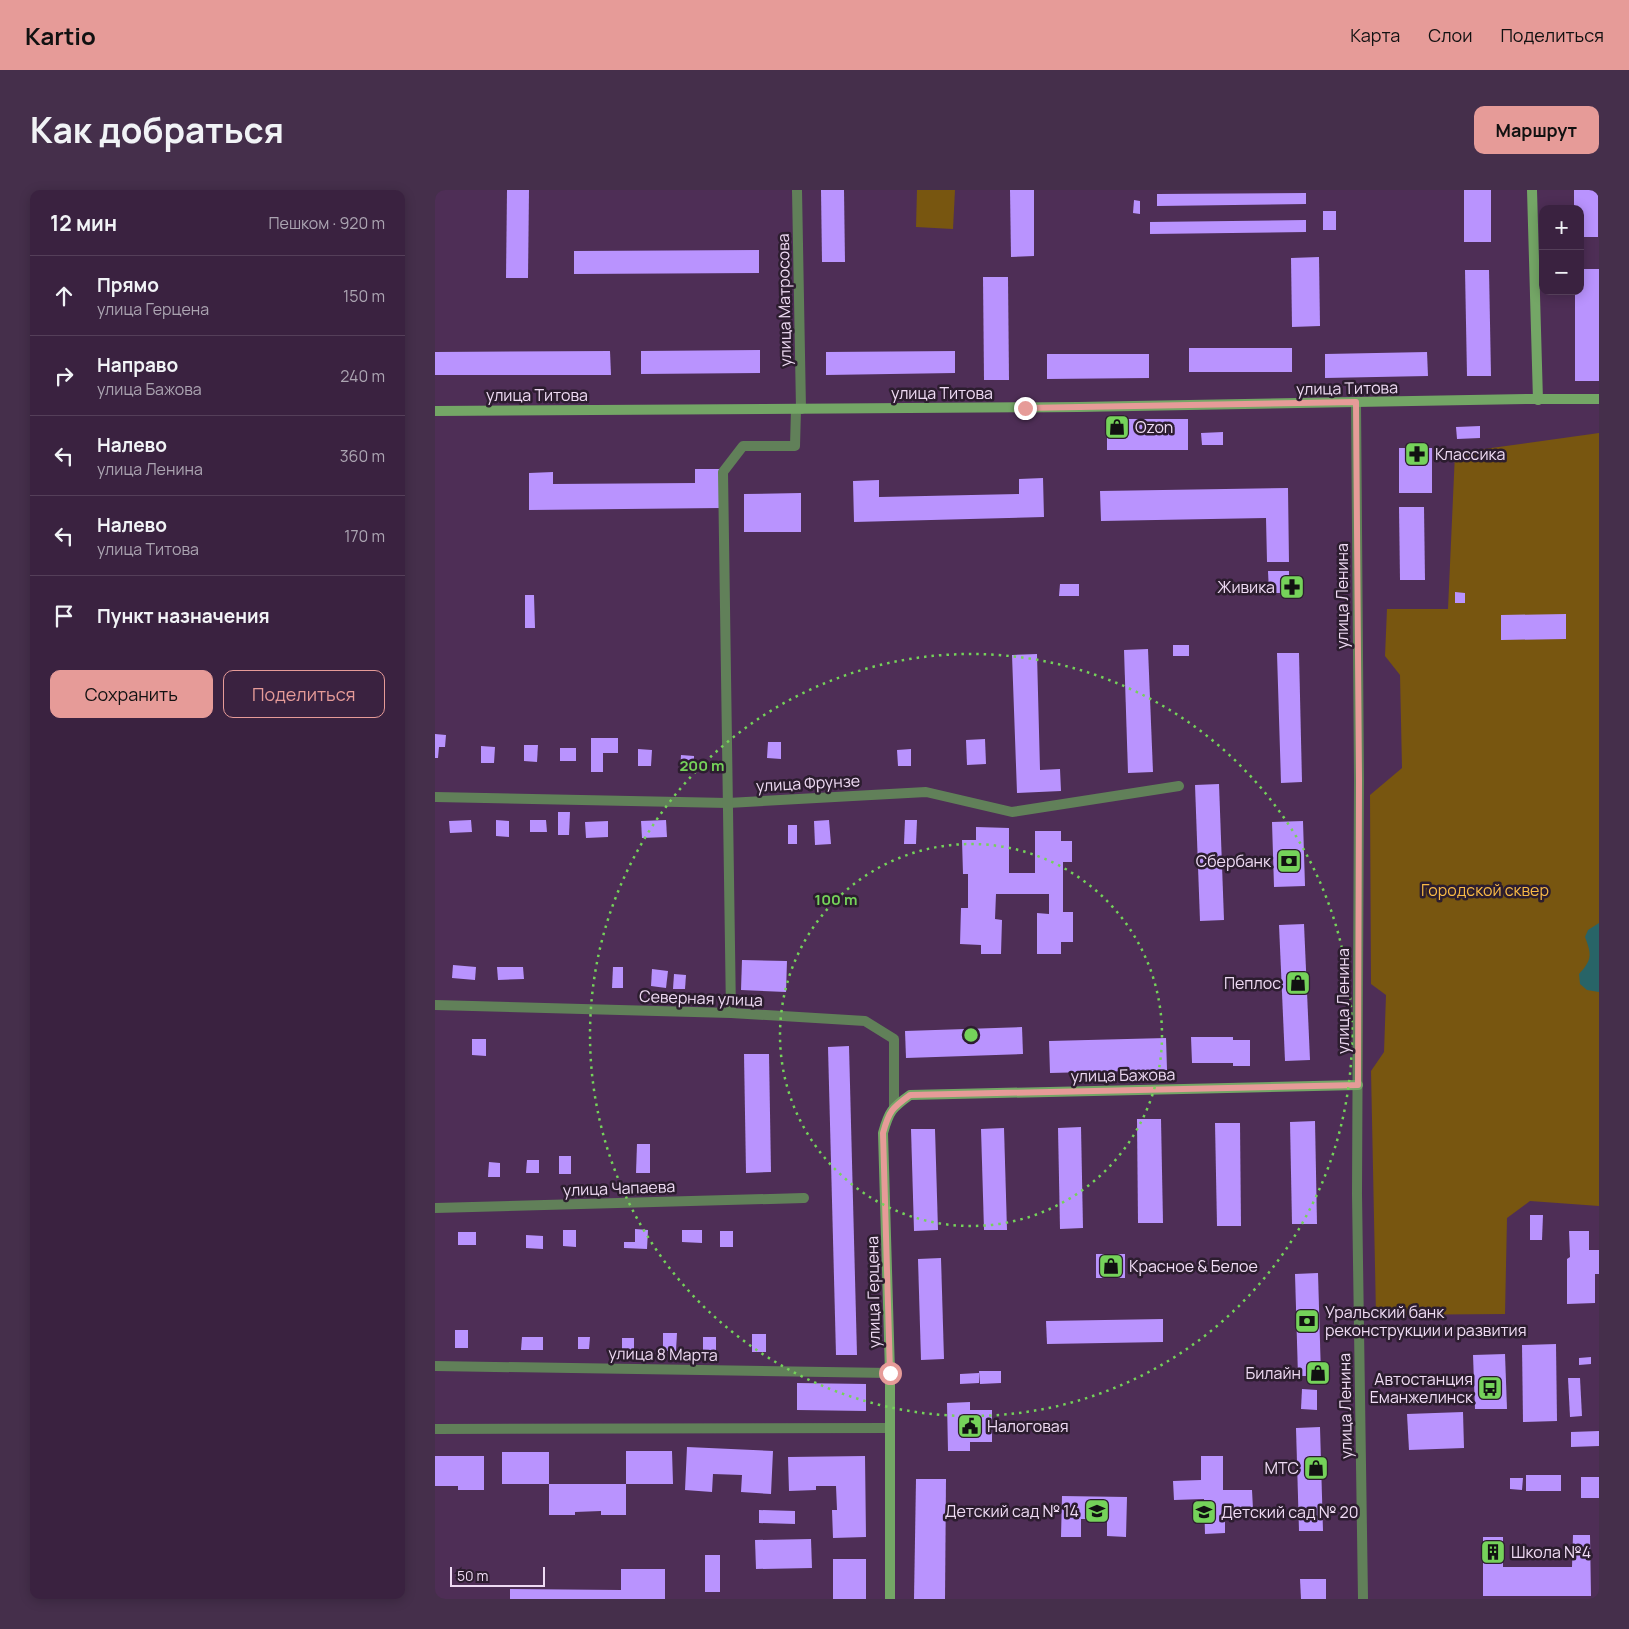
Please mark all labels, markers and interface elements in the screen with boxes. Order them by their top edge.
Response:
text: Kartio [25,19,96,52]
text: Карта [1350,23,1400,47]
text: Слои [1428,23,1472,47]
text: Поделиться [1500,23,1604,47]
text: Как добраться [30,106,284,154]
button: Маршрут [1474,106,1599,154]
map controls [1539,205,1584,295]
button: + [1539,205,1584,250]
text: 12 мин [50,209,117,237]
text: Пешком · 920 m [269,212,385,234]
street label: улица Матросова [772,233,796,367]
button: − [1539,250,1584,295]
text: Прямо [97,272,159,298]
icon: ahead [50,282,78,310]
text: 150 m [343,285,385,307]
text: улица Герцена [97,298,209,320]
text: Направо [97,352,178,378]
icon: right [50,362,78,390]
text: 240 m [340,365,385,387]
street label: улица Титова [1296,376,1398,400]
text: улица Бажова [97,378,202,400]
street label: улица Титова [891,382,993,404]
street label: улица Титова [486,384,588,406]
route end [1014,397,1037,420]
shop icon: Ozon [1104,414,1130,440]
place label: Ozon [1135,416,1173,438]
text: Налево [97,432,167,458]
pharmacy icon: Классика [1404,441,1430,467]
icon: left [50,442,78,470]
place label: Классика [1435,443,1505,465]
text: 360 m [340,445,385,467]
text: улица Ленина [97,458,203,480]
text: Налево [97,512,167,538]
icon: left [50,522,78,550]
text: 170 m [344,525,385,547]
text: улица Титова [97,538,199,560]
street label: улица Ленина [1331,543,1353,649]
pharmacy icon: Живика [1279,574,1305,600]
place label: Живика [1217,576,1275,598]
icon: arrive [50,602,78,630]
text: Пункт назначения [97,603,270,629]
button: Сохранить [50,670,213,718]
button: Поделиться [223,670,385,718]
text: 200 m [679,755,725,776]
street label: улица Фрунзе [755,769,861,797]
bank icon: Сбербанк [1276,848,1302,874]
place label: Сбербанк [1196,850,1272,872]
park label: Городской сквер [1421,879,1549,901]
text: 100 m [815,889,857,910]
street label: улица Ленина [1332,948,1354,1054]
shop icon: Пеплос [1285,970,1311,996]
place label: Пеплос [1224,972,1281,994]
street label: Северная улица [639,985,763,1011]
centre of rings [962,1026,980,1044]
street label: улица Бажова [1070,1063,1176,1087]
street label: улица Чапаева [562,1175,676,1201]
street label: улица Герцена [861,1236,885,1348]
shop icon: Красное & Белое [1098,1253,1124,1279]
place label: Красное & Белое [1129,1255,1258,1277]
place label: Уральский банк реконструкции и развития [1325,1301,1527,1341]
bank icon: Уральский банк реконструкции и развития [1294,1308,1320,1334]
street label: улица 8 Марта [608,1342,718,1366]
street label: улица Ленина [1333,1353,1357,1459]
shop icon: Билайн [1305,1360,1331,1386]
route start [879,1362,902,1385]
place label: Билайн [1246,1362,1301,1384]
place label: Автостанция Еманжелинск [1370,1368,1474,1408]
bus stop icon: Автостанция Еманжелинск [1477,1375,1503,1401]
public building icon: Налоговая [957,1413,983,1439]
place label: Налоговая [987,1415,1069,1437]
shop icon: МТС [1303,1455,1329,1481]
place label: МТС [1265,1457,1299,1479]
school or university icon: Детский сад № 14 [1084,1498,1110,1524]
school or university icon: Детский сад № 20 [1191,1499,1217,1525]
place label: Детский сад № 14 [945,1500,1079,1522]
place label: Детский сад № 20 [1221,1501,1358,1523]
building icon: Школа №4 [1480,1539,1506,1565]
place label: Школа №4 [1511,1541,1591,1563]
scale bar [450,1564,545,1587]
text: 50 m [457,1566,488,1585]

